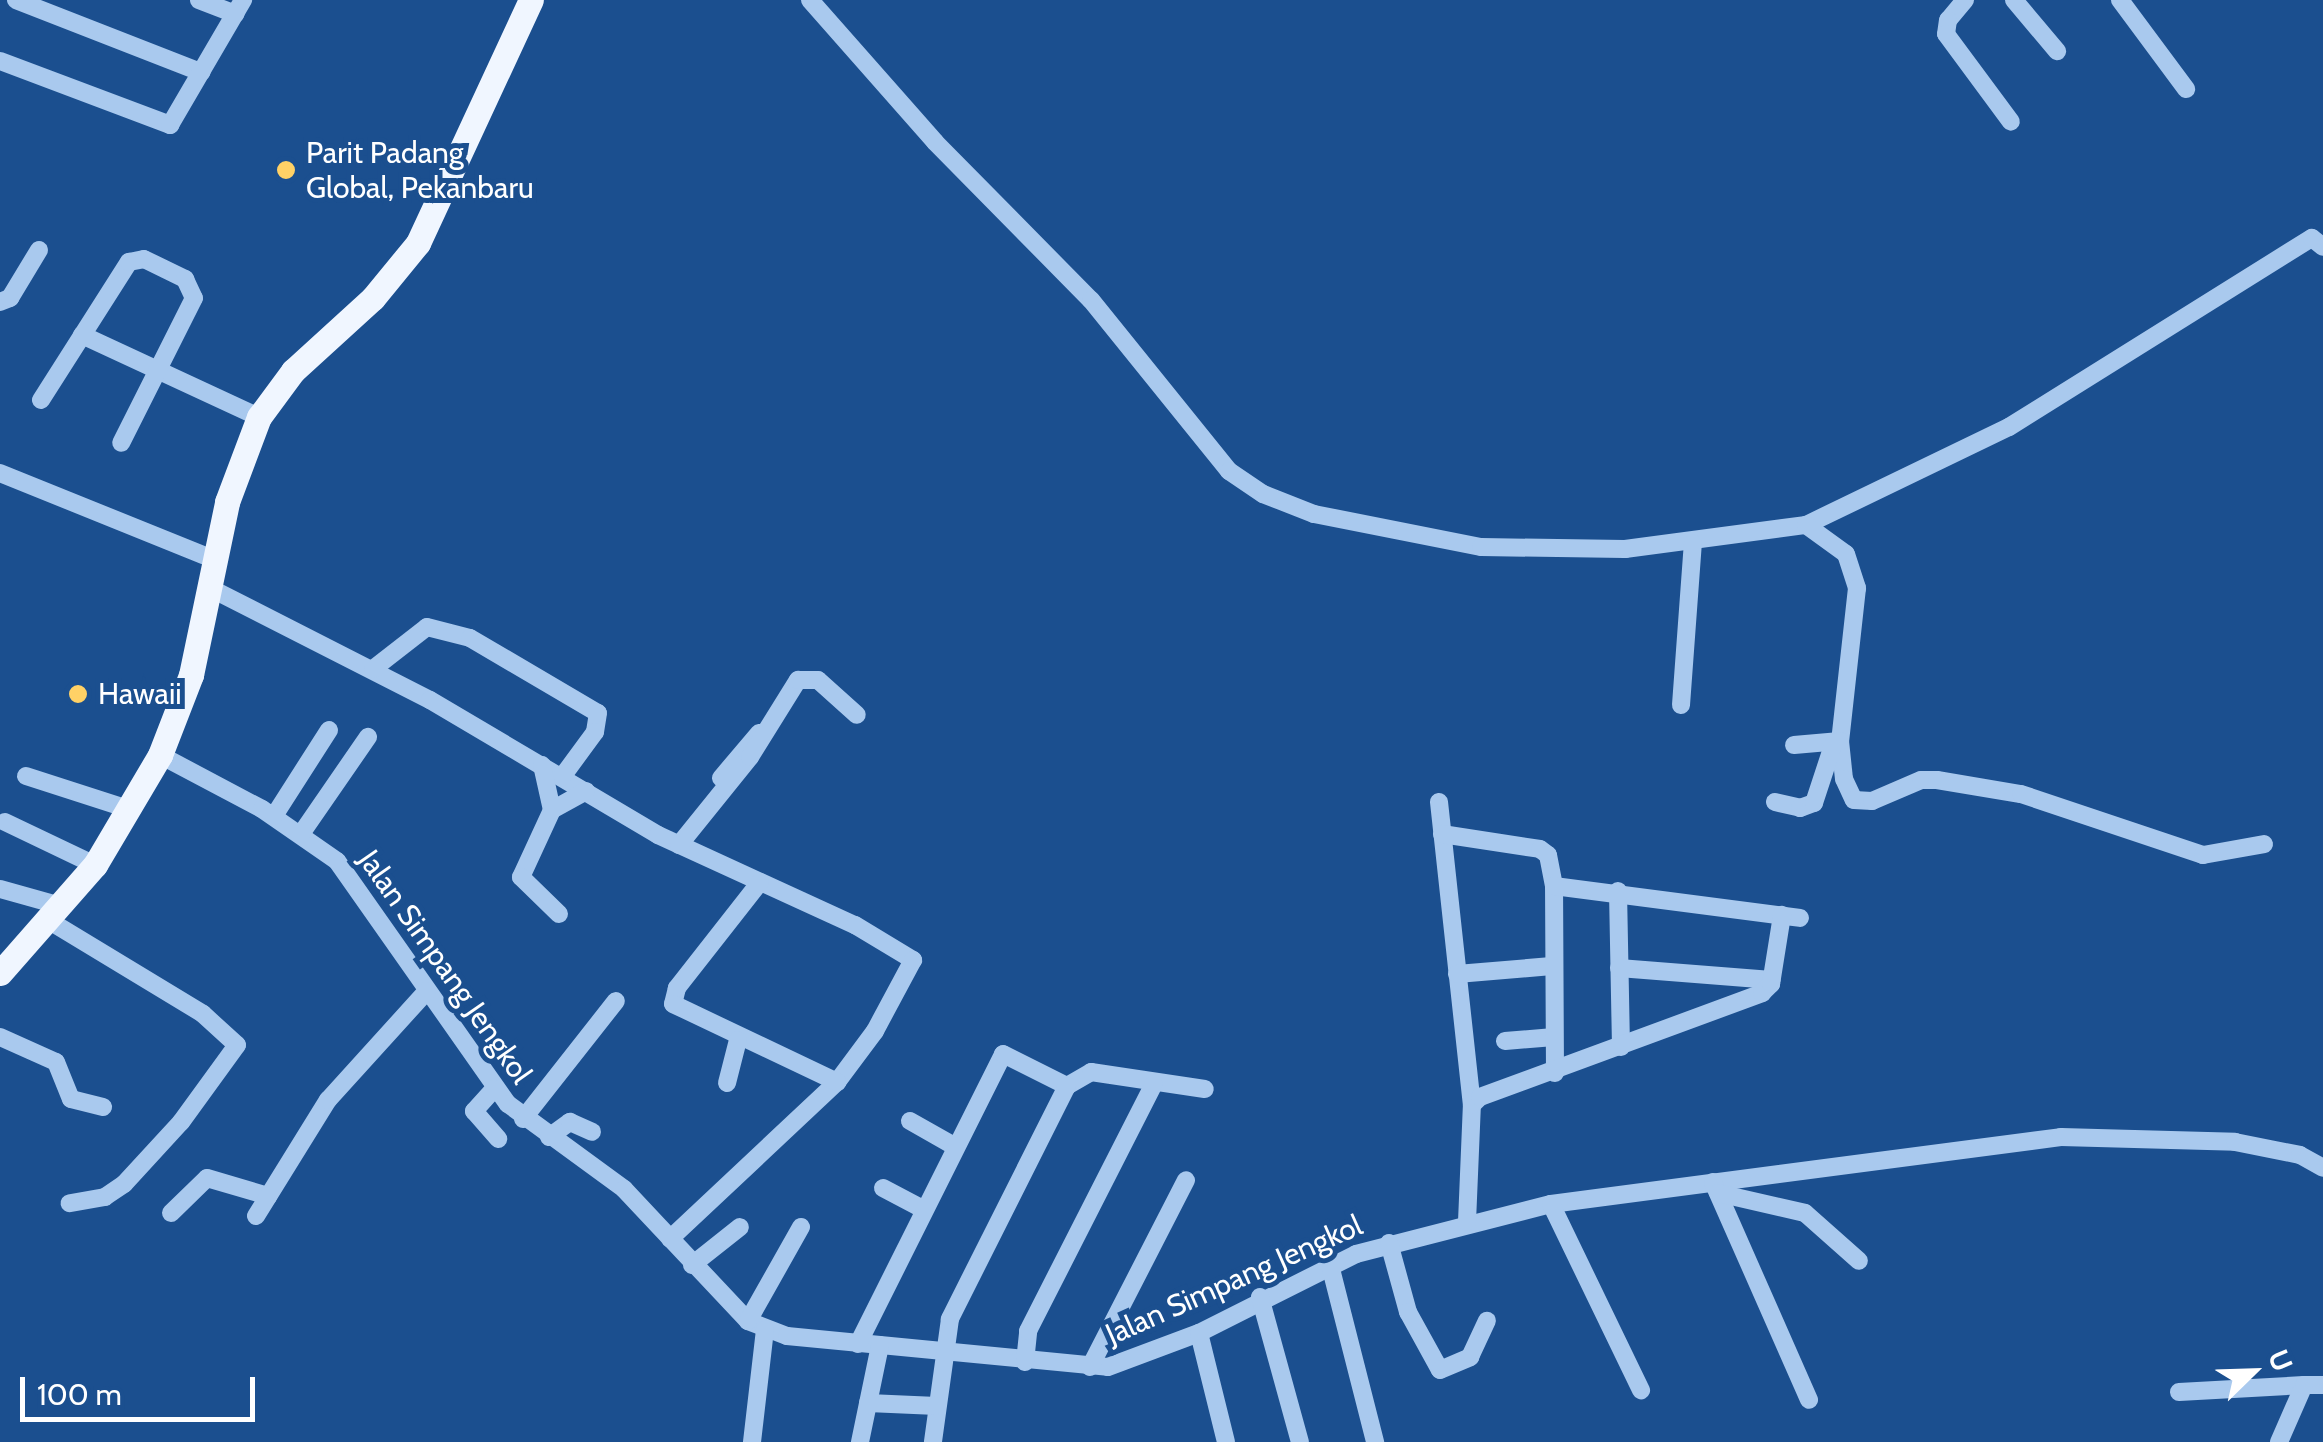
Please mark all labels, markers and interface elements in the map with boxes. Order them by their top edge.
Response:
place label: Parit Padang Global, Pekanbaru [306,135,534,206]
marker: Parit Padang Global, Pekanbaru [275,159,297,181]
place label: Hawaii [98,676,182,712]
marker: Hawaii [67,683,89,705]
street label: Jalan Simpang Jengkol [351,843,539,1091]
street label: Jalan Simpang Jengkol [1100,1207,1368,1353]
north arrow [2203,1322,2303,1422]
text: U [2261,1344,2300,1376]
scale bar [25,1357,260,1419]
text: 100 m [37,1376,122,1413]

